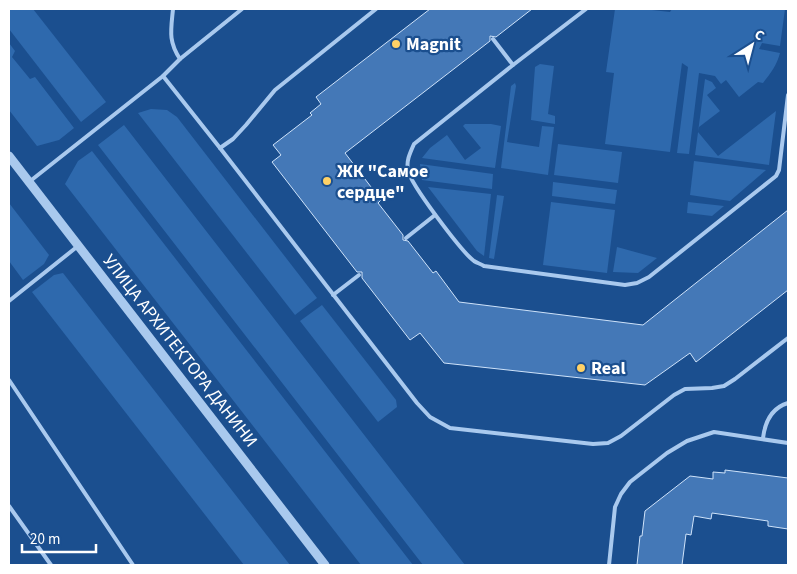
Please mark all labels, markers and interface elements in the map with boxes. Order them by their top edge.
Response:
north arrow [727,20,777,70]
text: С [750,25,768,46]
place label: Magnit [406,32,461,57]
marker: Magnit [390,38,402,50]
place label: ЖК "Самое сердце" [337,159,428,205]
marker: ЖК "Самое сердце" [321,175,333,187]
street label: УЛИЦА АРХИТЕКТОРА ДАНИНИ [97,249,263,453]
place label: Real [591,356,626,381]
marker: Real [575,362,587,374]
scale bar [22,522,96,554]
text: 20 m [30,529,60,550]

